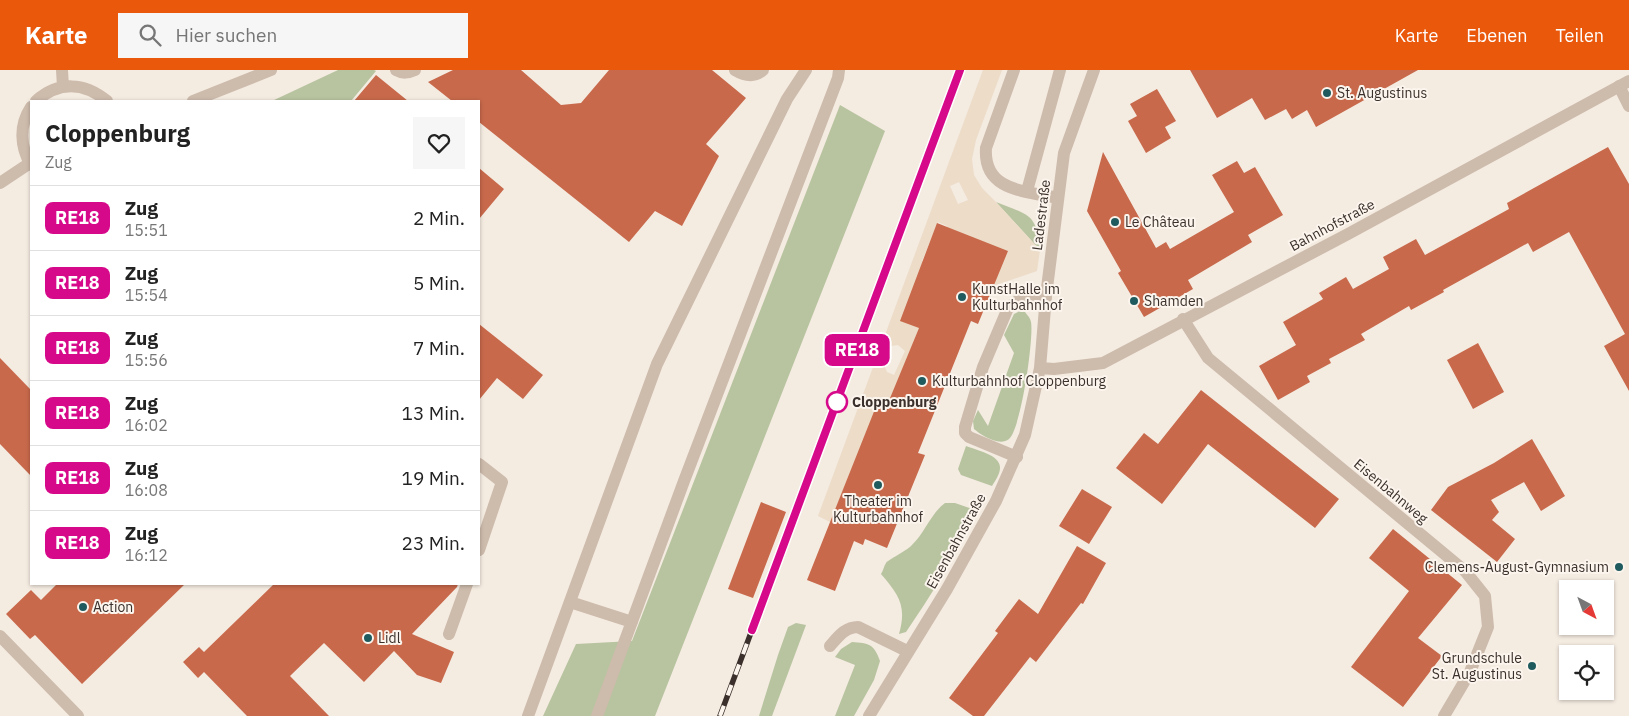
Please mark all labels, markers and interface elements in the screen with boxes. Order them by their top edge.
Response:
search box [118,13,468,58]
text: Karte [25,19,88,51]
icon: search [136,21,164,49]
text: Hier suchen [176,23,277,47]
text: Karte [1395,24,1438,47]
text: Ebenen [1466,24,1527,47]
text: Teilen [1555,24,1604,47]
place label: St. Augustinus [1337,84,1427,102]
marker: St. Augustinus [1321,87,1333,99]
text: Cloppenburg [45,117,190,149]
button: heart [413,117,465,169]
text: Zug [45,152,72,172]
street label: Ladestraße [1028,178,1054,251]
street label: Bahnhofstraße [1286,195,1378,255]
text: Zug [125,196,158,220]
text: RE18 [55,206,100,229]
text: 2 Min. [413,206,465,230]
place label: Le Château [1125,213,1195,231]
marker: Le Château [1109,216,1121,228]
text: 15:51 [125,220,168,240]
text: Zug [125,261,158,285]
text: RE18 [55,271,100,294]
text: 5 Min. [413,271,465,295]
place label: KunstHalle im Kulturbahnhof [972,280,1063,314]
text: 15:54 [125,285,168,305]
marker: KunstHalle im Kulturbahnhof [956,291,968,303]
place label: Shamden [1144,292,1204,310]
marker: Shamden [1128,295,1140,307]
text: Zug [125,326,158,350]
line badge: RE18 [822,334,892,366]
text: RE18 [55,336,100,359]
text: 7 Min. [413,336,465,360]
text: RE18 [835,338,879,361]
text: 15:56 [125,350,168,370]
place label: Kulturbahnhof Cloppenburg [932,372,1107,390]
marker: Kulturbahnhof Cloppenburg [916,375,928,387]
text: Zug [125,391,158,415]
marker: Cloppenburg [826,391,848,413]
place label: Cloppenburg [852,393,937,411]
text: RE18 [55,401,100,424]
text: 13 Min. [402,401,465,425]
text: 16:02 [125,415,168,435]
street label: Eisenbahnweg [1350,455,1432,528]
text: Zug [125,456,158,480]
text: RE18 [55,466,100,489]
text: 19 Min. [402,466,465,490]
marker: Theater im Kulturbahnhof [872,479,884,491]
text: 16:08 [125,480,168,500]
street label: Eisenbahnstraße [922,490,990,592]
place label: Theater im Kulturbahnhof [833,492,924,526]
text: Zug [125,521,158,545]
text: RE18 [55,531,100,554]
text: 23 Min. [402,531,465,555]
text: 16:12 [125,545,168,565]
place label: Clemens-August-Gymnasium [1425,558,1609,576]
marker: Clemens-August-Gymnasium [1613,561,1625,573]
north arrow [1559,580,1614,635]
map controls [1559,580,1614,700]
place label: Action [93,598,133,616]
marker: Action [77,601,89,613]
place label: Lidl [378,629,401,647]
marker: Lidl [362,632,374,644]
button: locate [1559,645,1614,700]
place label: Grundschule St. Augustinus [1432,649,1522,683]
marker: Grundschule St. Augustinus [1526,660,1538,672]

